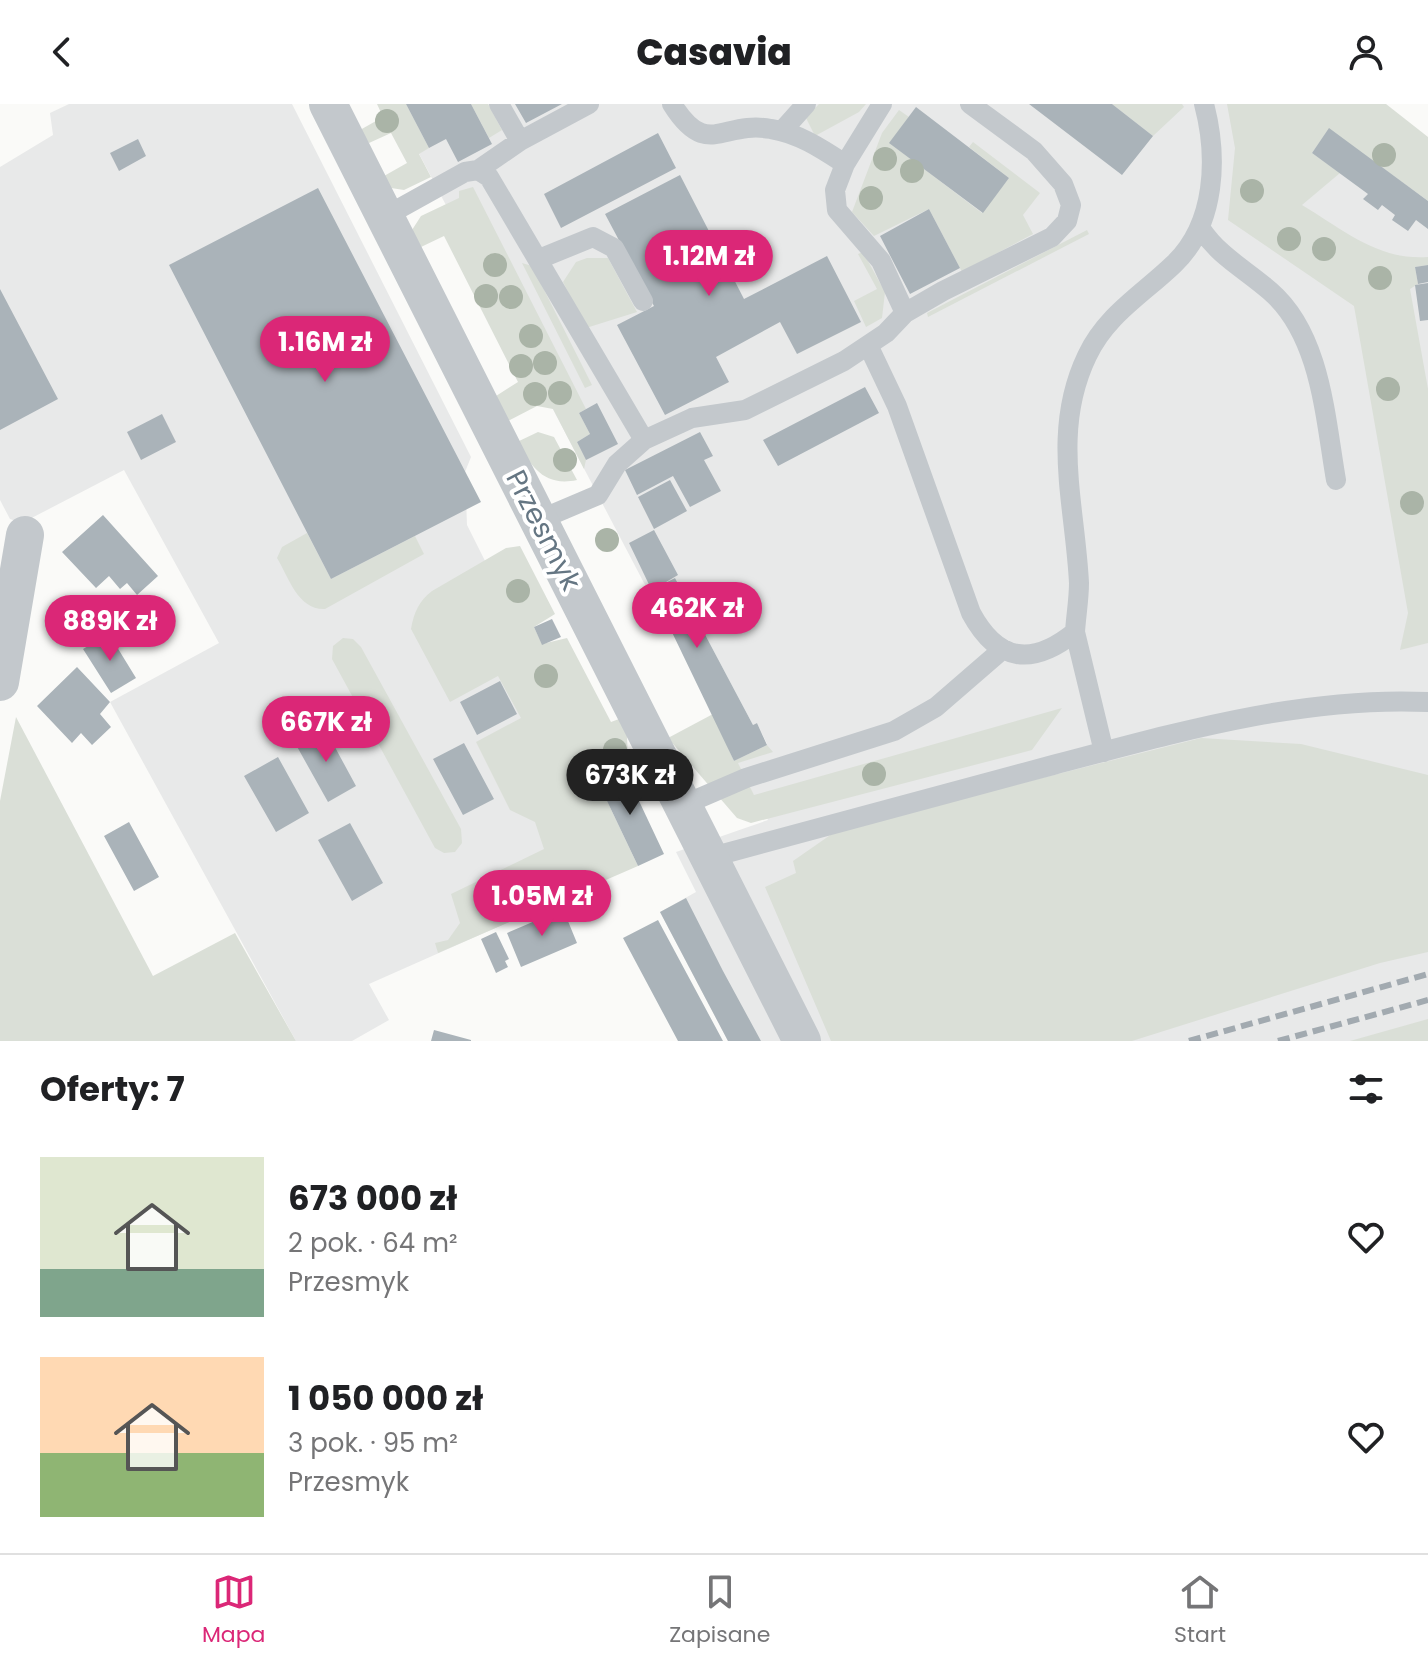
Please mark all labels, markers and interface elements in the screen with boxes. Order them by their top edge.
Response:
text: Casavia [636,27,792,78]
icon: back [40,30,84,74]
icon: person [1344,30,1388,74]
pin: 1.12M zł [626,230,792,298]
text: 1.12M zł [663,238,755,274]
pin: 1.16M zł [242,316,408,384]
text: 1.16M zł [278,324,372,360]
street label: Przesmyk [497,463,591,598]
pin: 462K zł [623,582,771,650]
text: 462K zł [650,590,744,626]
pin: 889K zł [36,595,184,663]
text: 889K zł [63,603,157,639]
pin: 667K zł [252,696,400,764]
text: 667K zł [280,704,372,740]
pin: 673K zł [556,749,704,817]
text: 673K zł [584,757,676,793]
pin: 1.05M zł [459,870,625,938]
text: 1.05M zł [491,878,593,914]
text: Oferty: 7 [40,1065,185,1113]
icon: filters [1344,1067,1388,1111]
text: 673 000 zł [288,1174,457,1222]
icon: home [104,1189,200,1285]
icon: heart [1344,1215,1388,1259]
text: 2 pok. · 64 m² [288,1225,458,1261]
text: Przesmyk [288,1264,409,1300]
text: 1 050 000 zł [288,1374,483,1422]
icon: home [104,1389,200,1485]
icon: heart [1344,1415,1388,1459]
text: 3 pok. · 95 m² [288,1425,458,1461]
text: Przesmyk [288,1464,409,1500]
tab: Mapa [202,1570,265,1651]
tab: Zapisane [669,1570,770,1651]
tab: Start [1174,1570,1226,1651]

